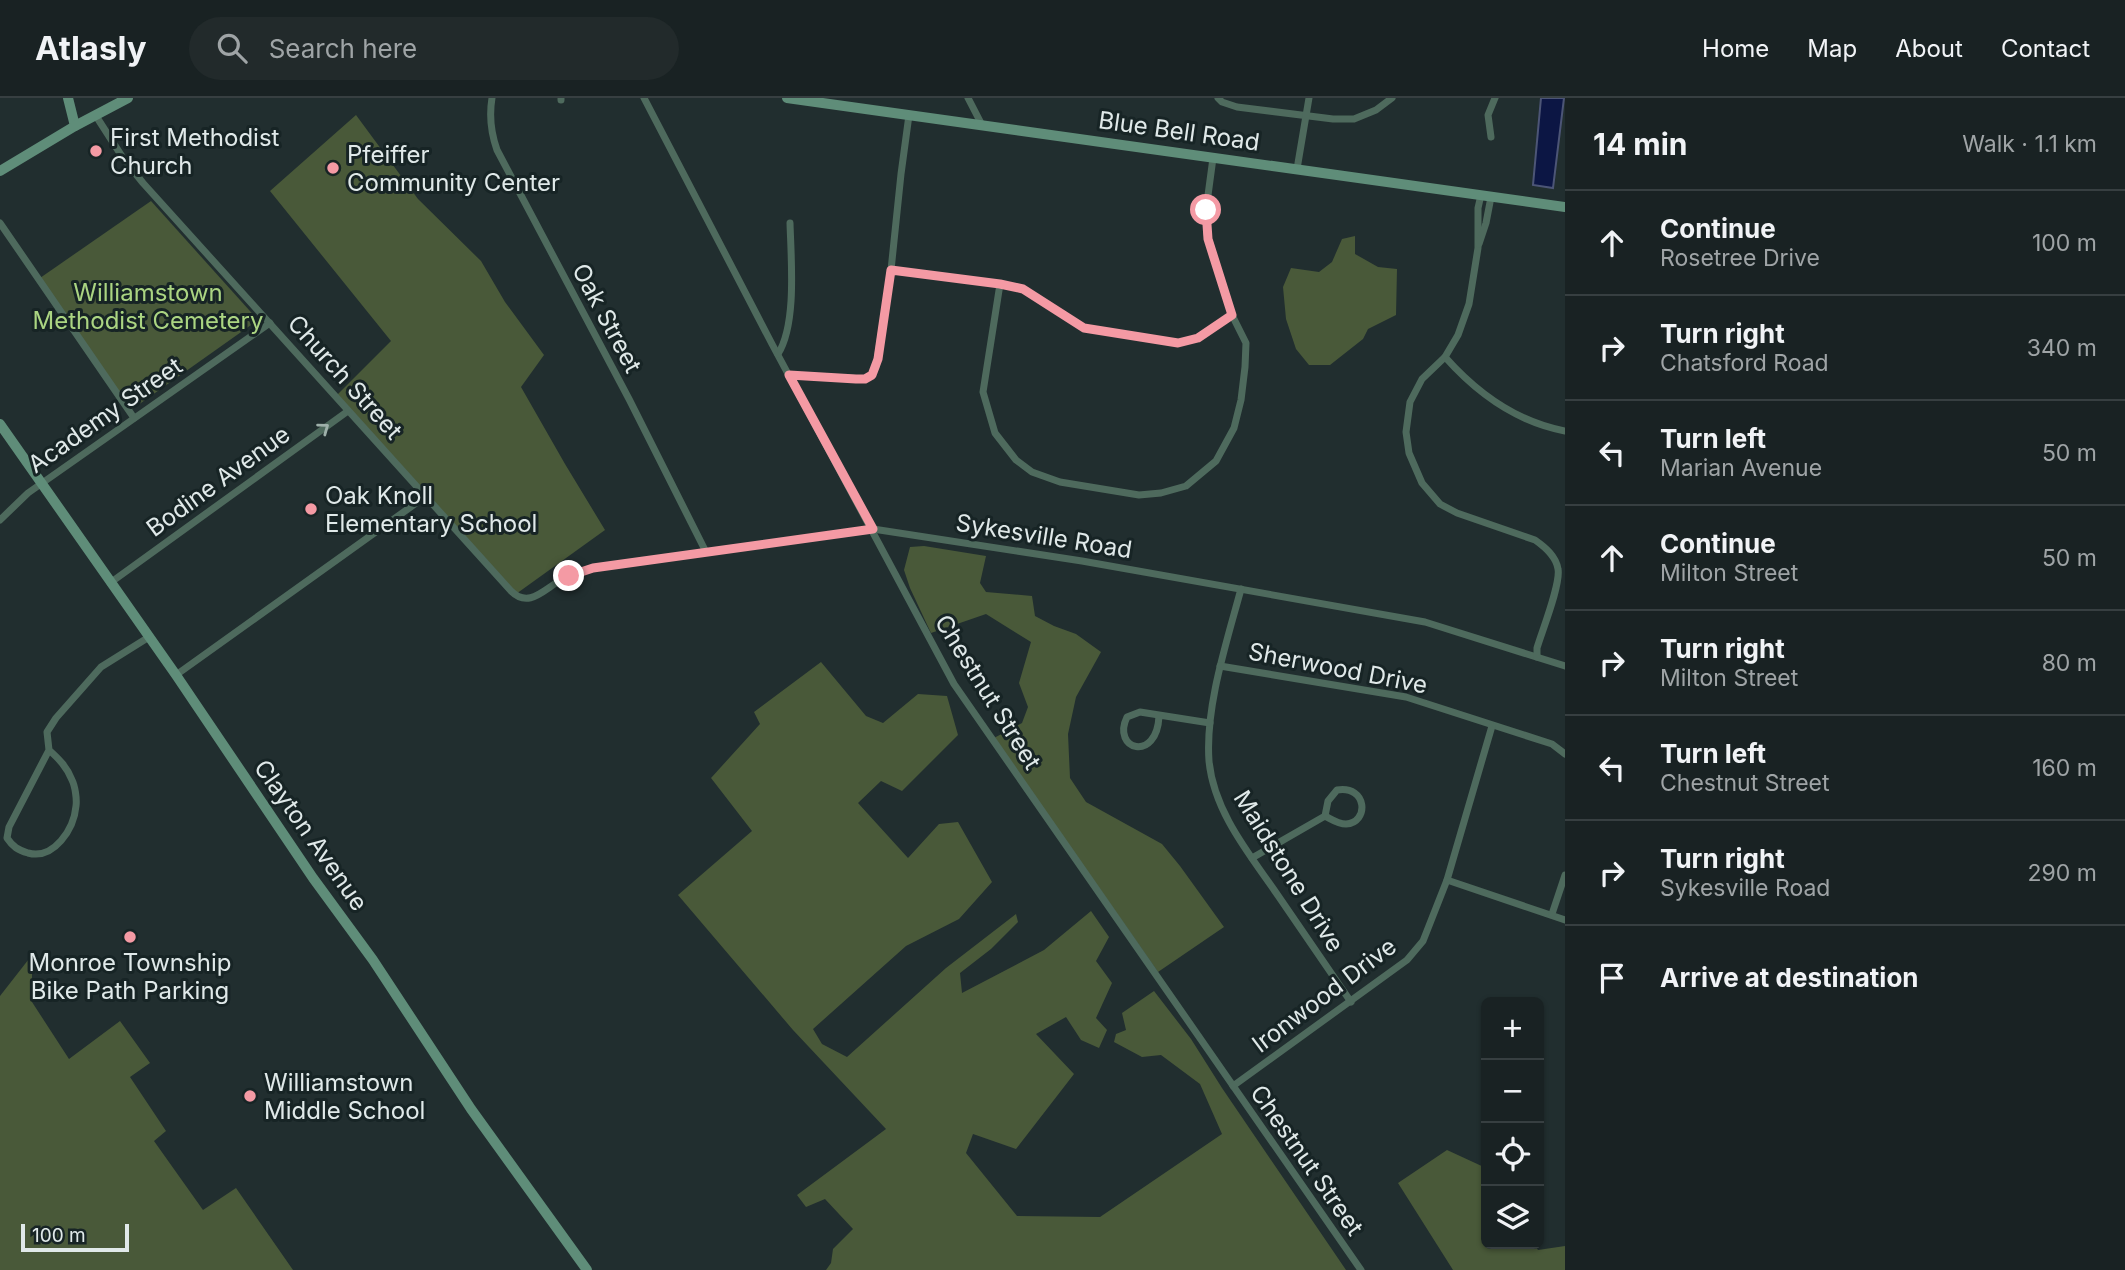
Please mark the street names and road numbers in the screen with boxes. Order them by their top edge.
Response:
street label: Blue Bell Road [1097,105,1261,157]
street label: Oak Street [566,258,648,378]
street label: Church Street [282,309,408,445]
street label: Academy Street [22,351,188,479]
street label: Bodine Avenue [141,419,295,543]
street label: Sykesville Road [954,508,1134,564]
street label: Chestnut Street [929,609,1047,775]
street label: Sherwood Drive [1246,636,1430,700]
street label: Clayton Avenue [248,754,374,916]
street label: Maidstone Drive [1228,785,1350,957]
street label: Ironwood Drive [1246,931,1402,1059]
street label: Chestnut Street [1244,1079,1370,1241]

